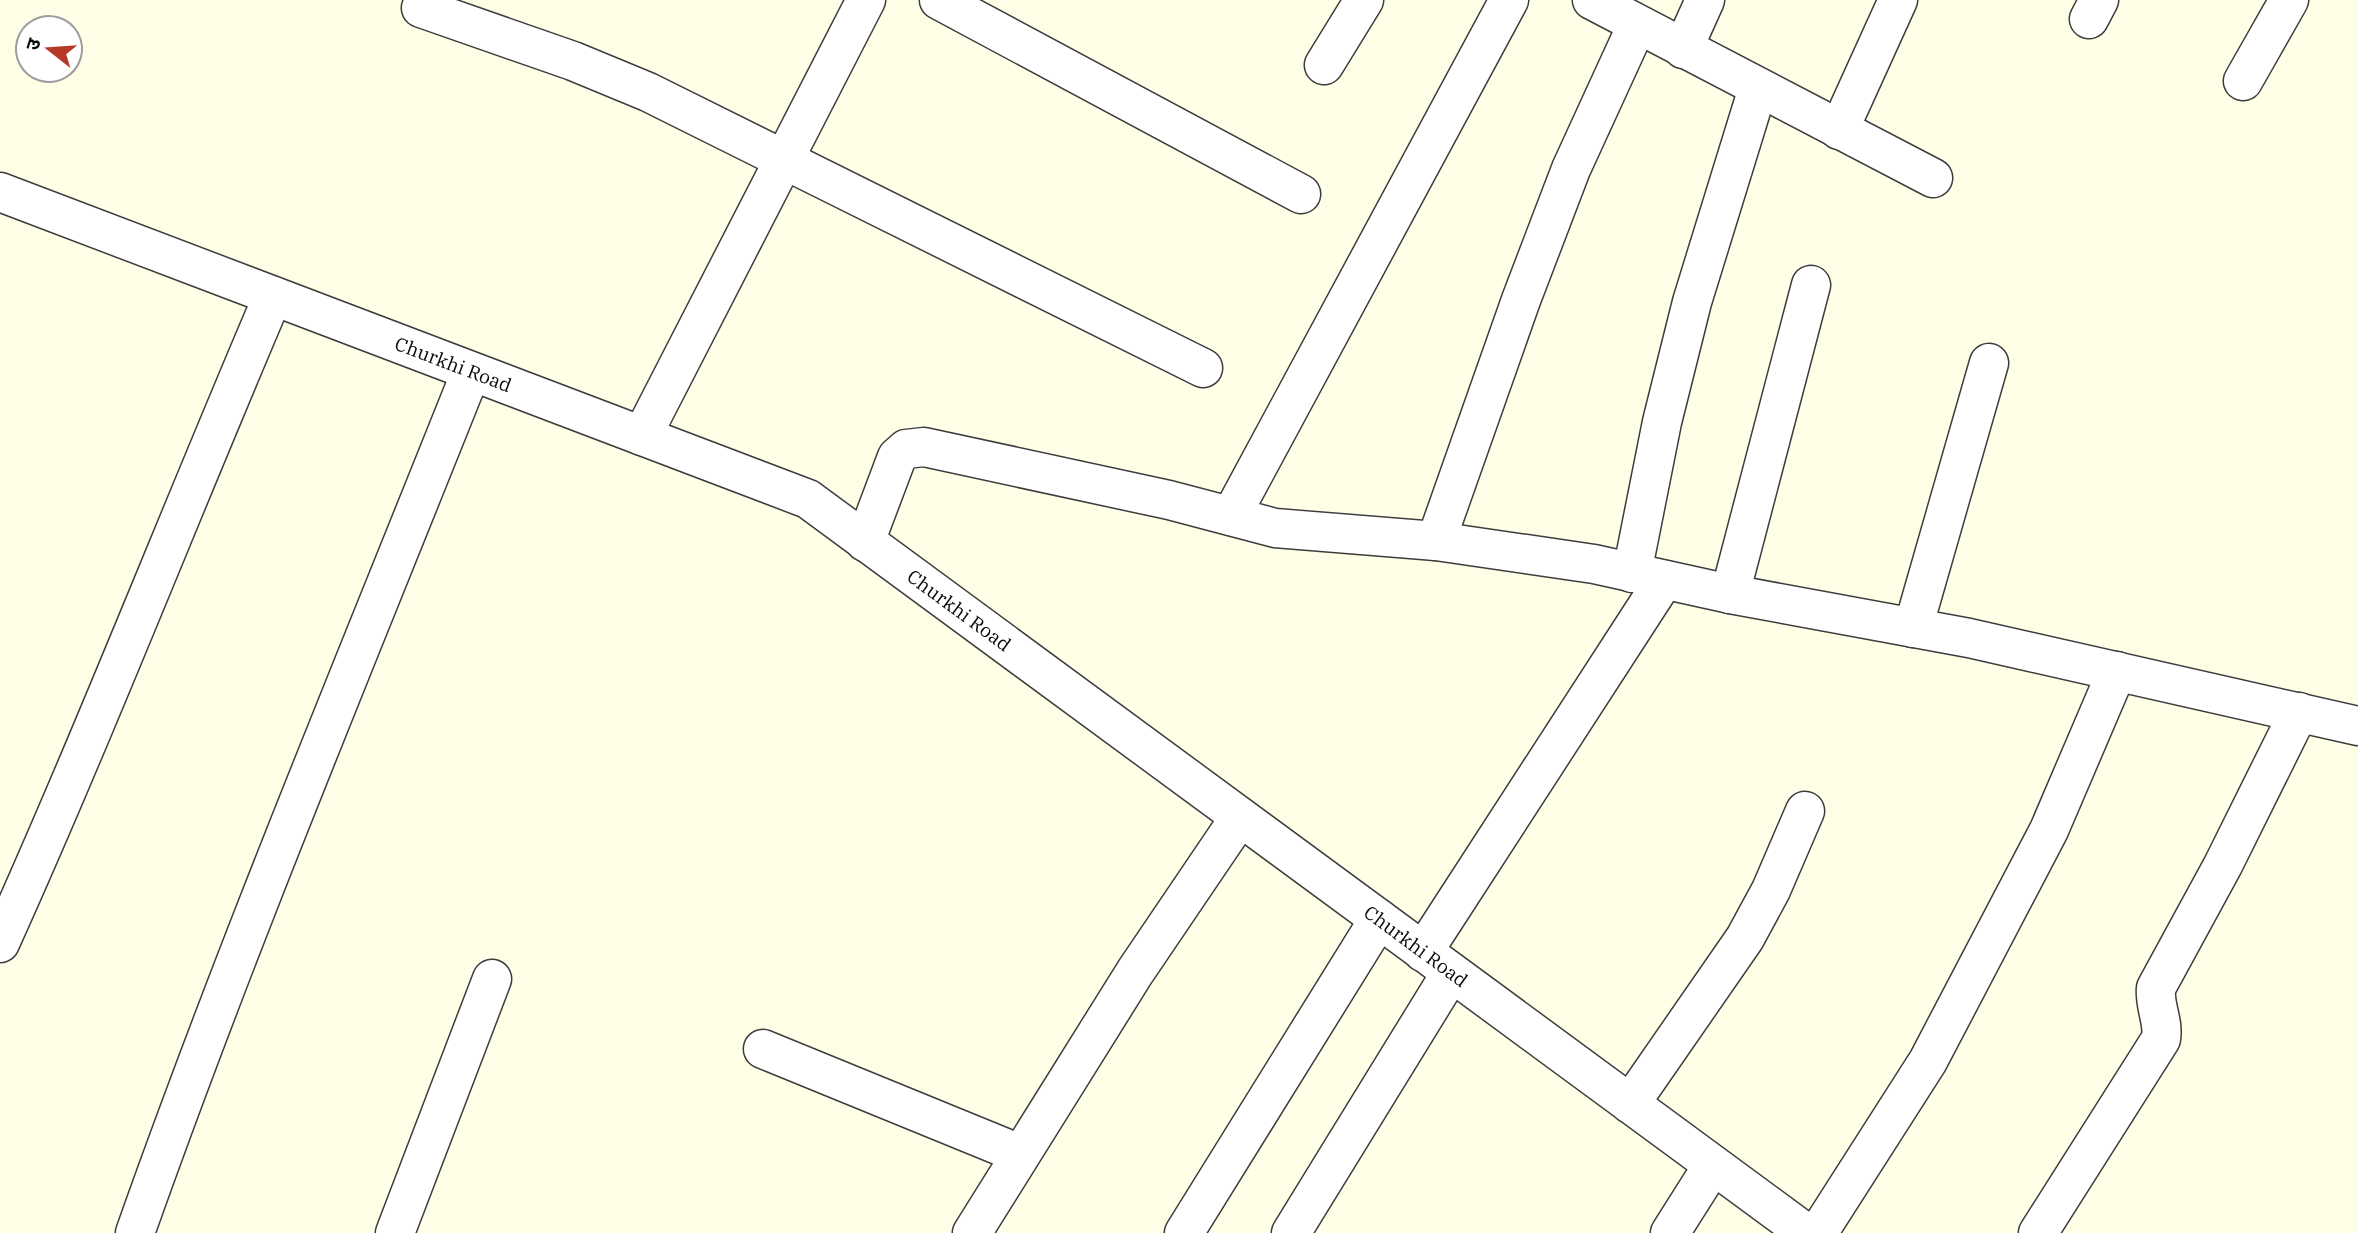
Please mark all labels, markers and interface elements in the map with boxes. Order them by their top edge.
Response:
north arrow [14,14,84,84]
text: उ [20,34,46,53]
street label: Churkhi Road [392,331,515,397]
street label: Churkhi Road [902,564,1016,656]
street label: Churkhi Road [1359,900,1473,992]

